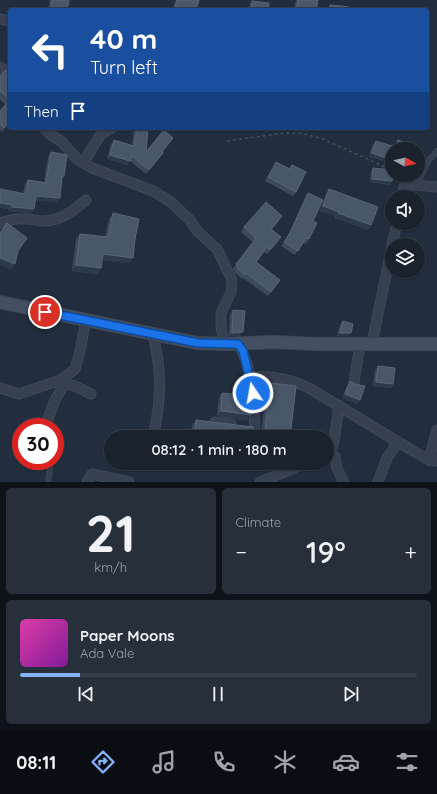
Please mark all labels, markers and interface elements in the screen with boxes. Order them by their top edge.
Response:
text: 40 m [90,21,157,56]
icon: left [24,24,76,76]
text: Turn left [90,56,158,79]
icon: arrive [67,100,89,122]
text: Then [24,102,59,121]
north arrow [385,142,425,182]
map controls [385,142,425,278]
button: sound [385,190,425,230]
button: layers [385,238,425,278]
pin [28,295,62,329]
icon: arrive [34,301,56,323]
position arrow [232,372,274,414]
speed limit sign: 30 [12,418,64,470]
text: 08:12 · 1 min · 180 m [151,440,287,459]
text: 21 [86,500,136,565]
text: Climate [236,514,281,530]
text: 19° [306,533,346,571]
text: − [236,538,247,566]
text: + [405,538,417,566]
text: km/h [94,559,127,575]
text: Paper Moons [80,626,175,645]
text: Ada Vale [80,645,134,661]
icon: previous [75,683,97,705]
icon: pause [207,683,229,705]
icon: next [340,683,362,705]
icon: directions [89,748,117,776]
icon: music [150,748,178,776]
icon: phone [210,748,238,776]
icon: climate [271,748,299,776]
icon: car [332,748,360,776]
icon: filters [393,748,421,776]
text: 08:11 [16,751,56,774]

